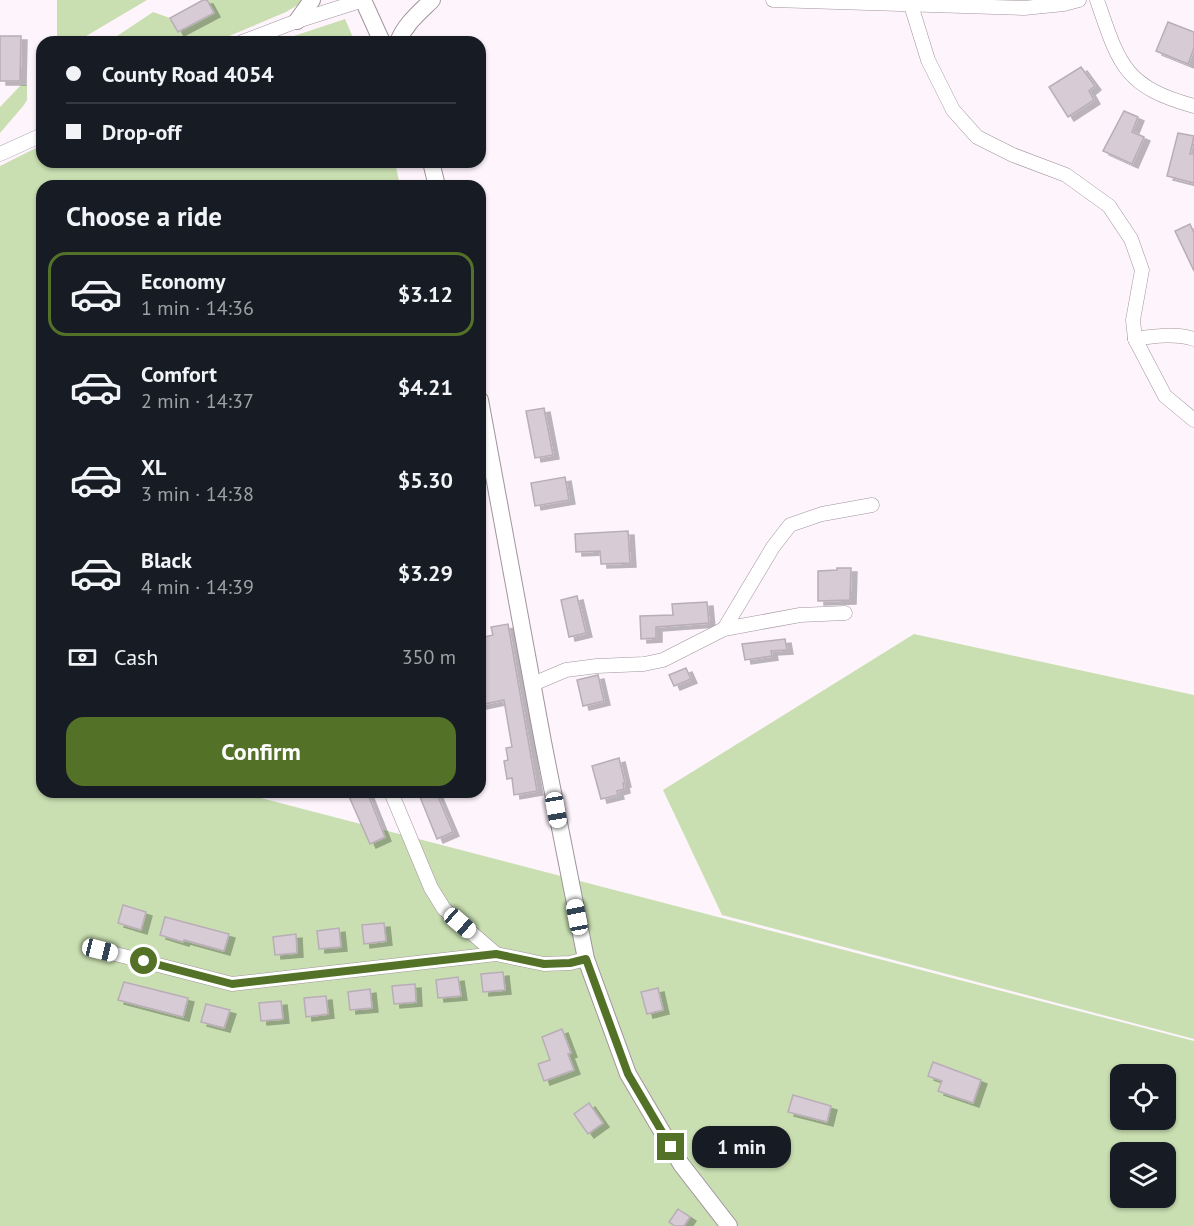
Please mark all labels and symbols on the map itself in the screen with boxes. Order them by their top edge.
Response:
car [544,791,568,829]
car [565,898,589,936]
car [441,904,479,942]
car [80,937,120,963]
route start [130,947,157,974]
callout: 1 min [692,1126,791,1168]
route end [657,1133,684,1160]

